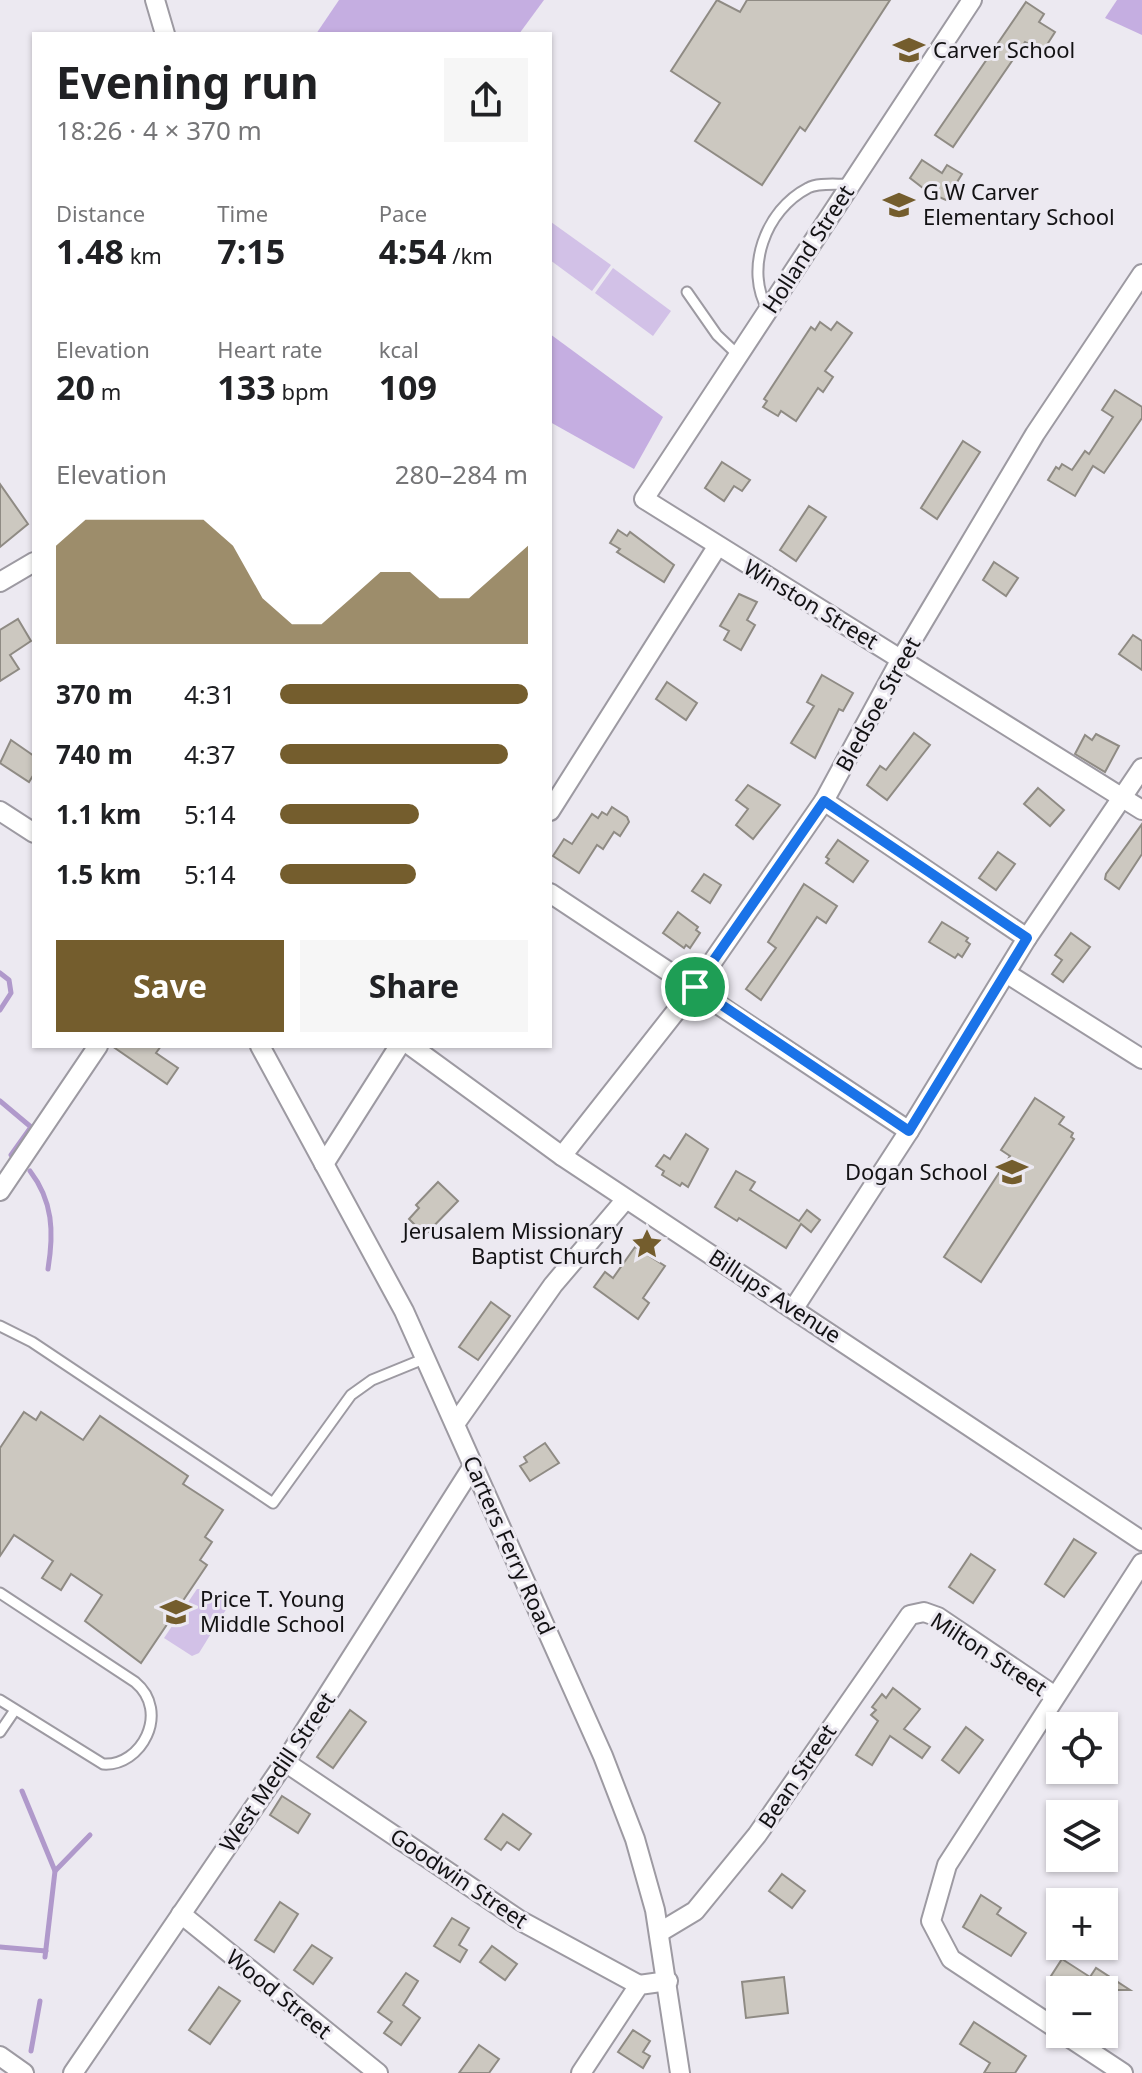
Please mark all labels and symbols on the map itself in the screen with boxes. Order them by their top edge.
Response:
school or university icon: Carver School [892,33,926,67]
place label: Carver School [933,34,1075,64]
place label: G W Carver Elementary School [923,176,1115,231]
street label: Holland Street [754,178,860,319]
school or university icon: G W Carver Elementary School [882,188,916,222]
street label: Winston Street [739,551,885,655]
street label: Bledsoe Street [828,631,926,776]
pin [661,953,729,1021]
school or university icon: Dogan School [995,1155,1029,1189]
place label: Dogan School [845,1156,988,1186]
place label: Jerusalem Missionary Baptist Church [401,1215,624,1270]
place icon: Jerusalem Missionary Baptist Church [630,1227,664,1261]
street label: Billups Avenue [704,1241,847,1349]
street label: Carters Ferry Road [457,1450,563,1639]
place label: Price T. Young Middle School [200,1583,345,1638]
school or university icon: Price T. Young Middle School [159,1595,193,1629]
street label: Milton Street [925,1604,1054,1702]
street label: West Medill Street [212,1686,341,1857]
street label: Bean Street [750,1717,842,1833]
street label: Goodwin Street [385,1820,534,1934]
street label: Wood Street [221,1942,339,2045]

